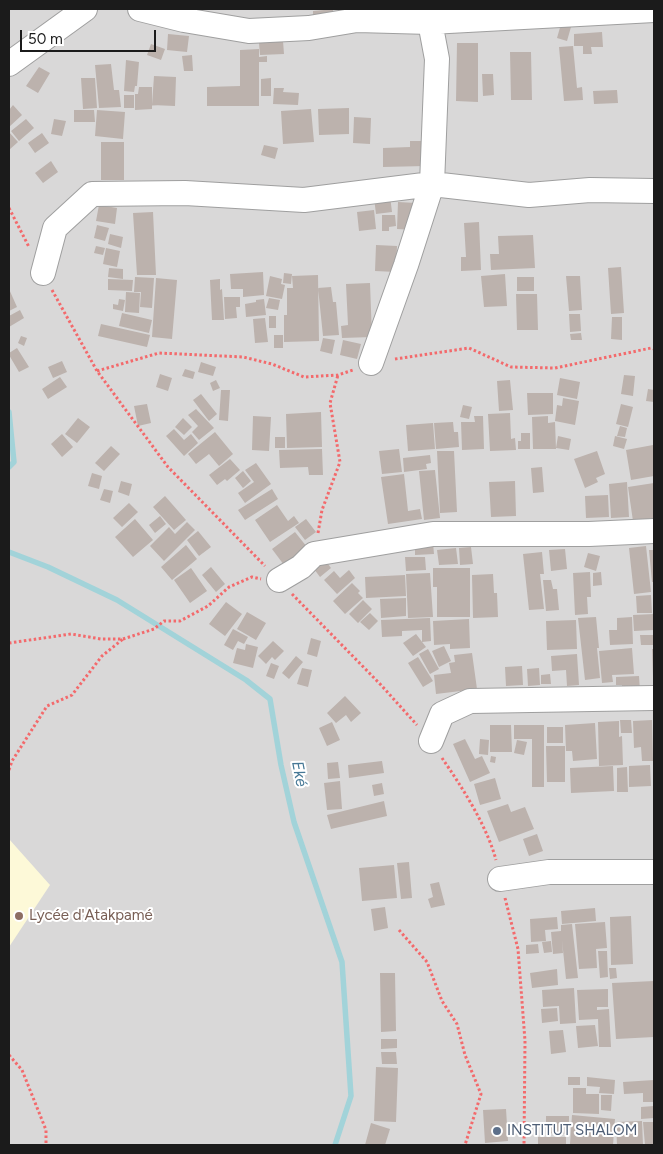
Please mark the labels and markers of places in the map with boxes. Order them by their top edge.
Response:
place label: Lycée d'Atakpamé [29,907,153,925]
marker: Lycée d'Atakpamé [13,910,25,922]
place label: INSTITUT SHALOM [507,1122,637,1140]
marker: INSTITUT SHALOM [491,1125,503,1137]

